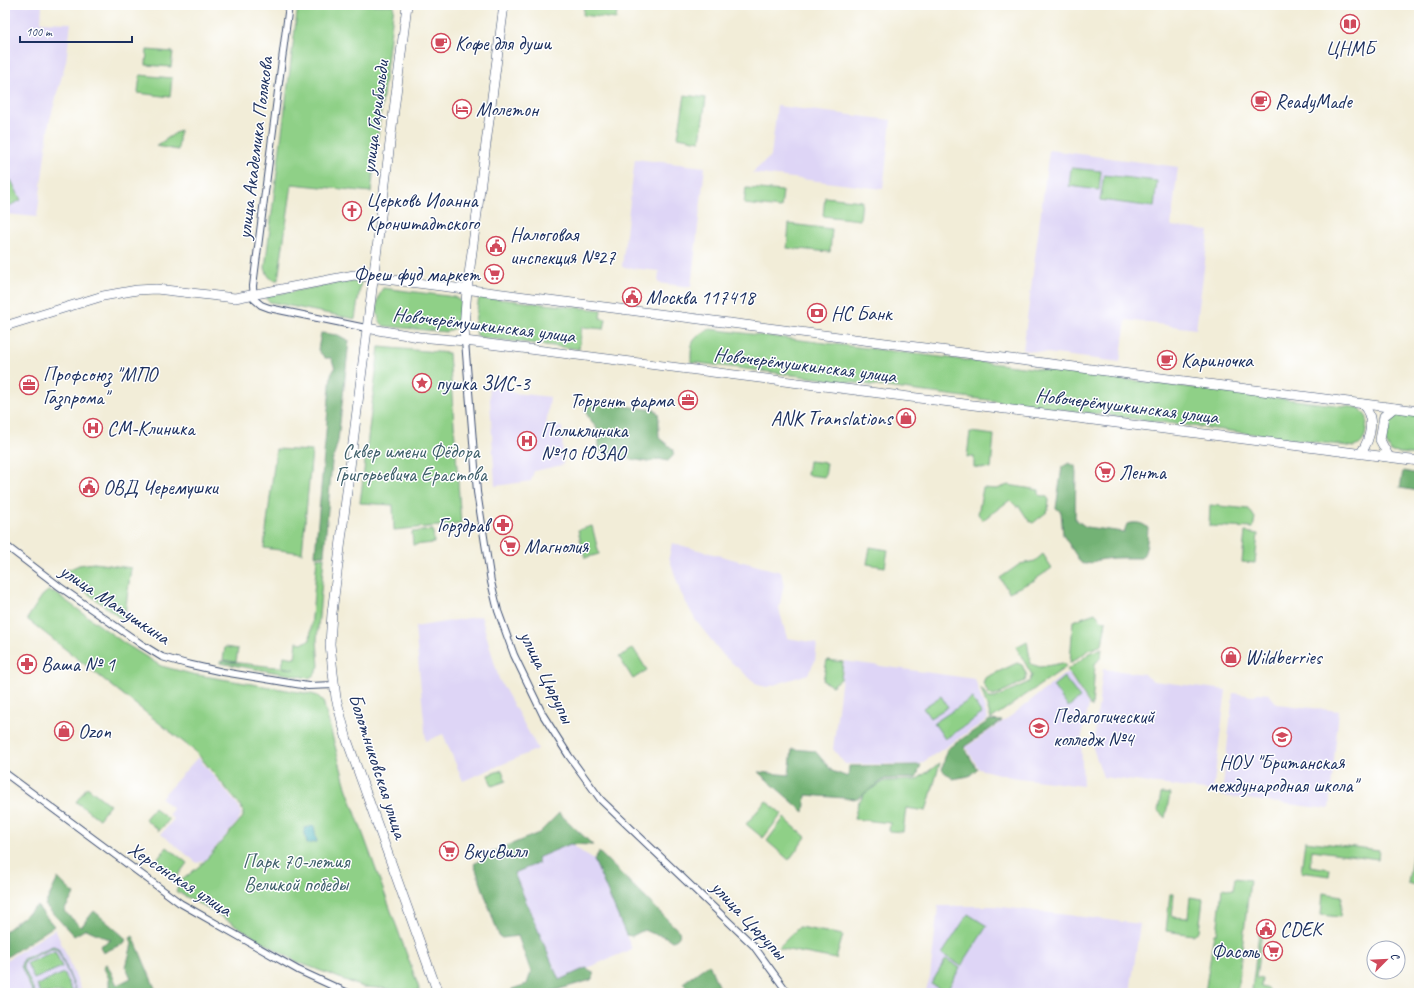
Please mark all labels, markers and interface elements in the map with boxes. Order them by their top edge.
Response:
library icon: ЦНМБ [1339,13,1361,35]
scale bar [20,18,132,44]
text: 100 m [26,24,53,40]
place label: Кофе для души [455,31,552,56]
cafe icon: Кофе для души [430,32,452,54]
place label: ЦНМБ [1326,36,1377,61]
street label: улица Академика Полякова [231,53,279,242]
street label: улица Гарибальди [356,57,395,176]
place label: ReadyMade [1275,89,1353,114]
cafe icon: ReadyMade [1250,90,1272,112]
place label: Молетон [476,97,540,122]
hotel icon: Молетон [451,98,473,120]
place label: Церковь Иоанна Кронштадтского [366,188,480,236]
church icon: Церковь Иоанна Кронштадтского [341,200,363,222]
place label: Налоговая инспекция №27 [510,222,616,270]
public building icon: Налоговая инспекция №27 [485,235,507,257]
place label: Фреш фуд маркет [353,262,482,287]
supermarket icon: Фреш фуд маркет [483,263,505,285]
place label: Москва 117418 [646,285,757,310]
public building icon: Москва 117418 [621,286,643,308]
street label: Новочерёмушкинская улица [391,301,578,349]
place label: НС Банк [831,301,893,326]
bank icon: НС Банк [806,302,828,324]
street label: Новочерёмушкинская улица [712,341,899,389]
place label: Кариночка [1181,348,1254,373]
cafe icon: Кариночка [1156,349,1178,371]
place label: Профсоюз "МПО Газпрома" [43,362,159,411]
place label: пушка ЗИС-3 [436,371,532,396]
place icon: пушка ЗИС-3 [411,372,433,394]
office icon: Профсоюз "МПО Газпрома" [18,374,40,396]
street label: Новочерёмушкинская улица [1034,382,1221,430]
place label: Торрент фарма [570,388,675,413]
office icon: Торрент фарма [677,389,699,411]
place label: ANK Translations [771,406,894,431]
shop icon: ANK Translations [895,407,917,429]
place label: СМ-Клиника [107,416,196,441]
hospital icon: СМ-Клиника [82,417,104,439]
place label: Поликлиника №10 ЮЗАО [541,418,629,466]
hospital icon: Поликлиника №10 ЮЗАО [516,430,538,452]
park label: Сквер имени Фёдора Григорьевича Ерастова [335,439,489,487]
place label: Лента [1119,460,1168,485]
supermarket icon: Лента [1094,461,1116,483]
place label: ОВД Черемушки [103,475,220,500]
public building icon: ОВД Черемушки [78,476,100,498]
place label: Горздрав [437,513,492,538]
pharmacy icon: Горздрав [492,514,514,536]
place label: Магнолия [524,534,589,559]
supermarket icon: Магнолия [499,535,521,557]
street label: улица Матушкина [54,557,176,651]
street label: улица Цюрупы [514,626,581,729]
place label: Wildberries [1245,645,1324,670]
shop icon: Wildberries [1220,646,1242,668]
place label: Ваша № 1 [41,652,116,677]
pharmacy icon: Ваша № 1 [16,653,38,675]
street label: Болотниковская улица [343,690,414,843]
place label: Педагогический колледж №4 [1053,704,1156,752]
school or university icon: Педагогический колледж №4 [1028,717,1050,739]
place label: Ozon [78,719,112,744]
shop icon: Ozon [53,720,75,742]
school or university icon: НОУ "Британская международная школа" [1271,726,1293,748]
place label: НОУ "Британская международная школа" [1207,750,1362,798]
street label: Херсонская улица [123,836,238,923]
place label: ВкусВилл [463,839,529,864]
supermarket icon: ВкусВилл [438,840,460,862]
park label: Парк 70-летия Великой победы [243,849,351,897]
street label: улица Цюрупы [705,874,793,966]
place label: CDEK [1280,917,1325,942]
public building icon: CDEK [1255,918,1277,940]
place label: Фасоль [1211,939,1261,964]
supermarket icon: Фасоль [1262,940,1284,962]
north arrow [1366,940,1406,980]
text: С [1388,951,1403,963]

